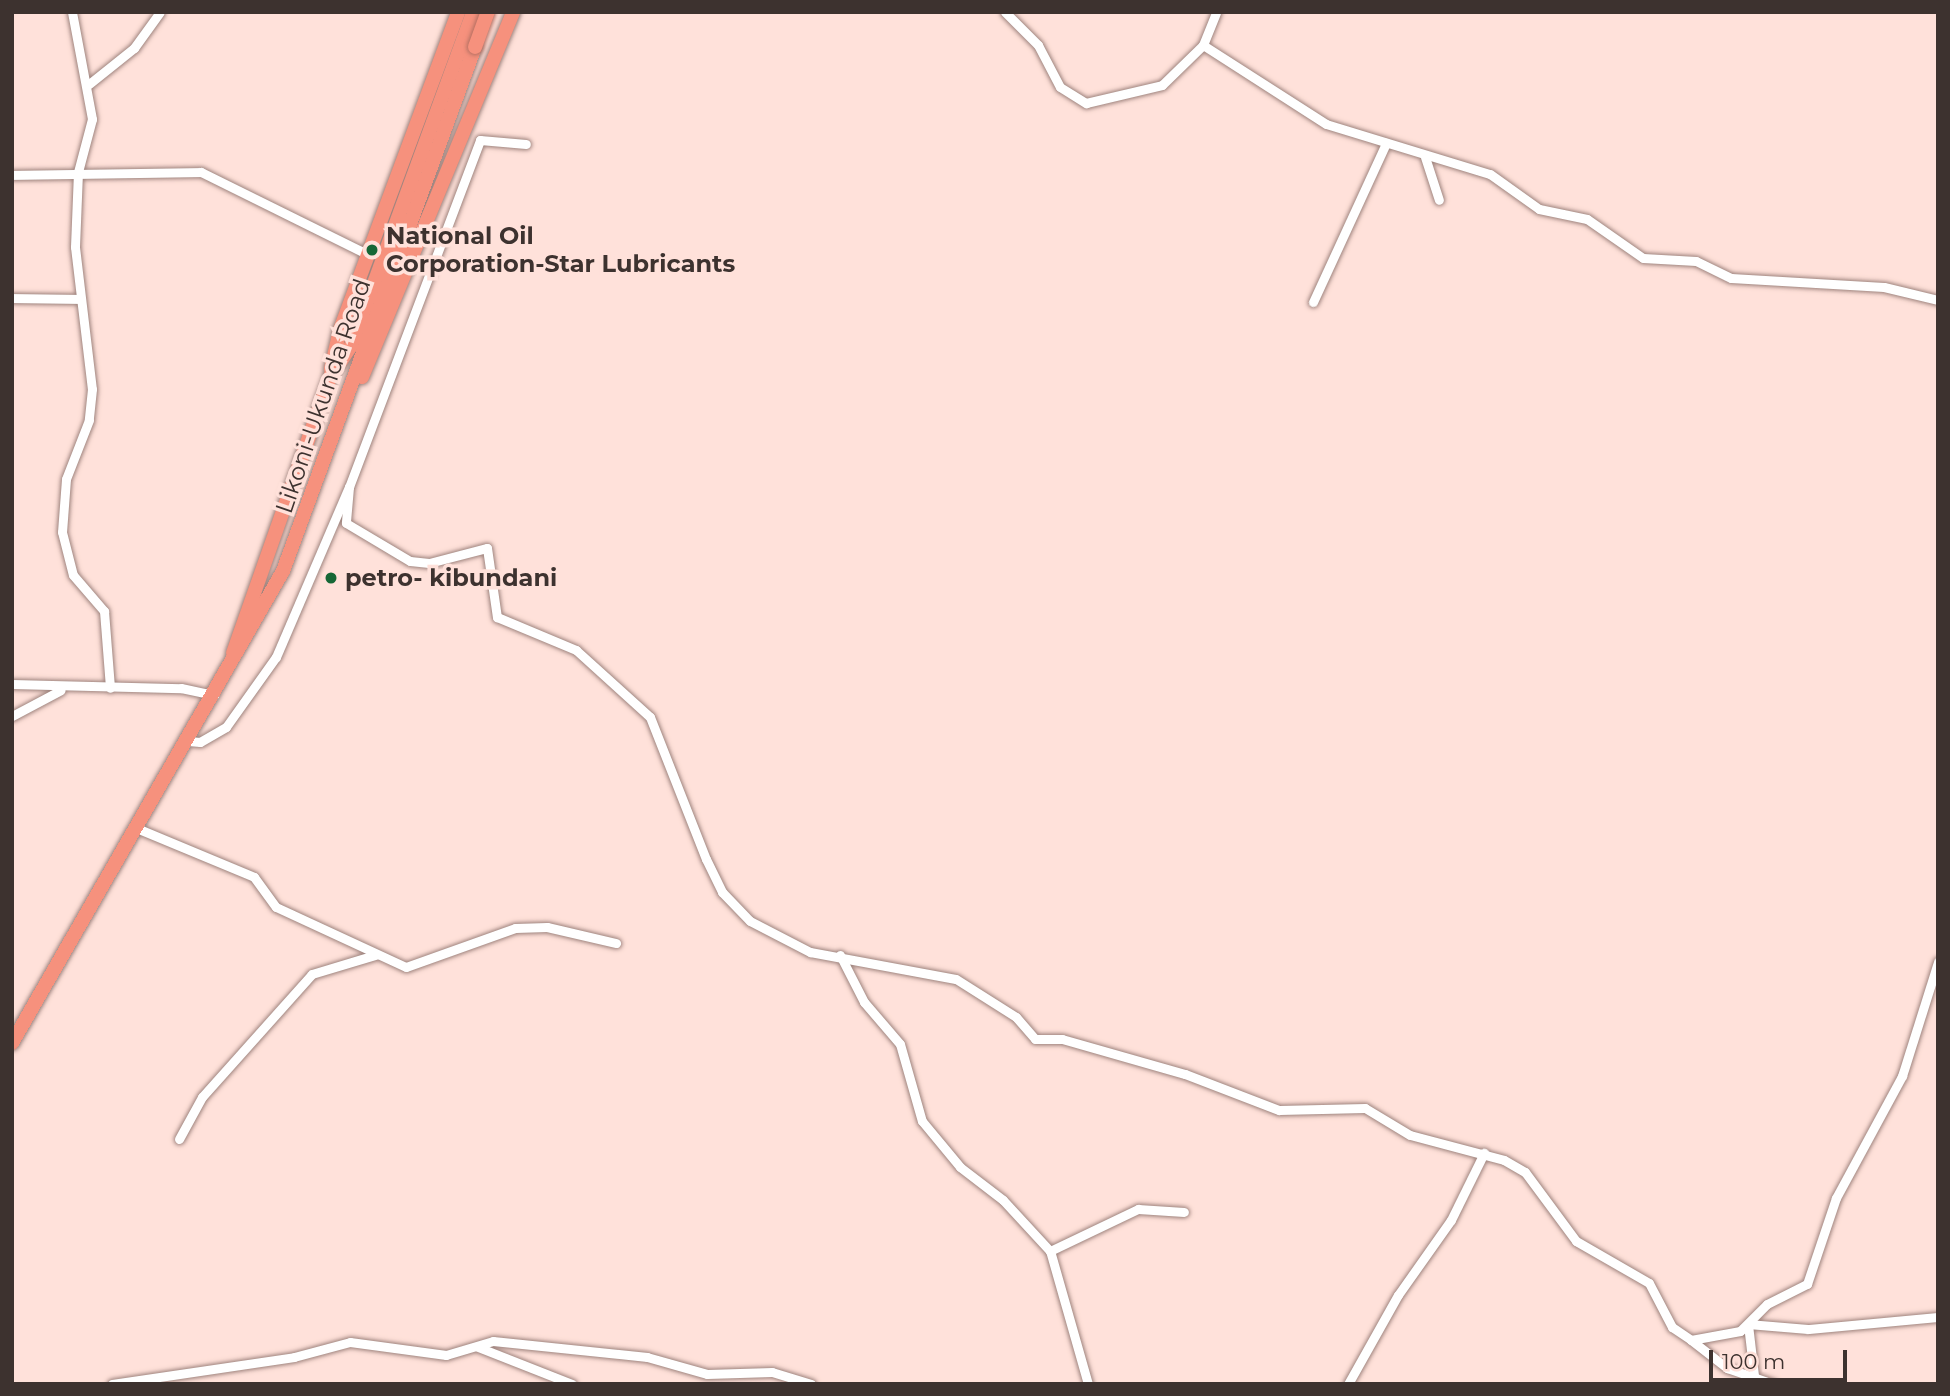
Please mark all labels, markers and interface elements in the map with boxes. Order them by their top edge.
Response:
place label: National Oil Corporation-Star Lubricants [386,222,735,278]
marker: National Oil Corporation-Star Lubricants [364,242,380,258]
street label: Likoni-Ukunda Road [269,275,377,517]
place label: petro- kibundani [345,564,557,592]
marker: petro- kibundani [323,570,339,586]
scale bar [1712,1336,1850,1380]
text: 100 m [1722,1349,1785,1374]

